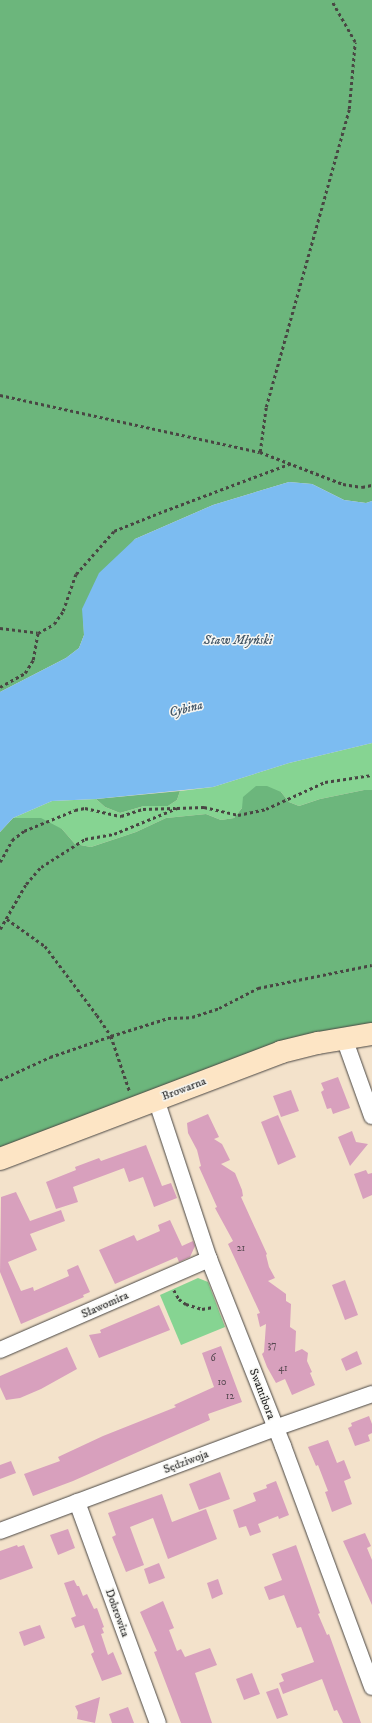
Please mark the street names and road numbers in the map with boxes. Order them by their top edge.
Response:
street label: Browarna [160,1074,208,1104]
street label: Sławomira [79,1288,131,1322]
street label: Swantibora [246,1367,278,1421]
street label: Sędziwoja [161,1447,211,1477]
street label: Dobrowita [102,1587,132,1639]

